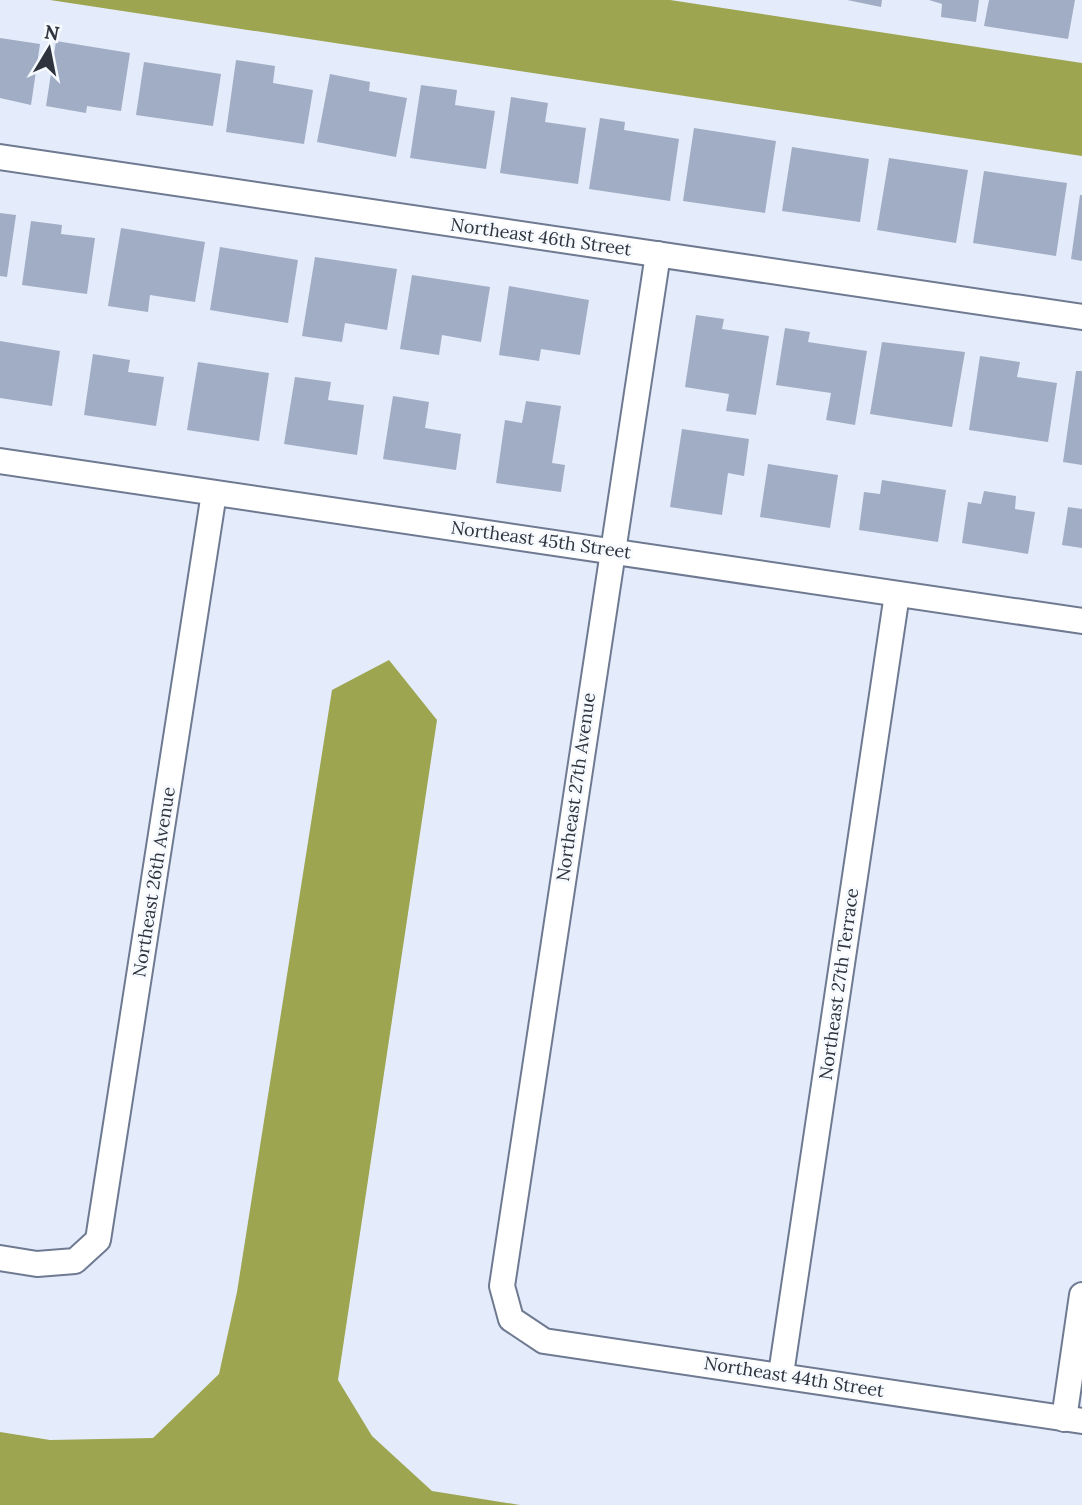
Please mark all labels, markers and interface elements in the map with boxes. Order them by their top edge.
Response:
north arrow [14,14,84,84]
text: N [43,19,62,45]
street label: Northeast 46th Street [449,212,633,261]
street label: Northeast 45th Street [449,515,633,564]
street label: Northeast 27th Avenue [551,691,600,883]
street label: Northeast 26th Avenue [127,785,180,979]
street label: Northeast 27th Terrace [814,886,863,1081]
street label: Northeast 44th Street [702,1351,886,1402]

